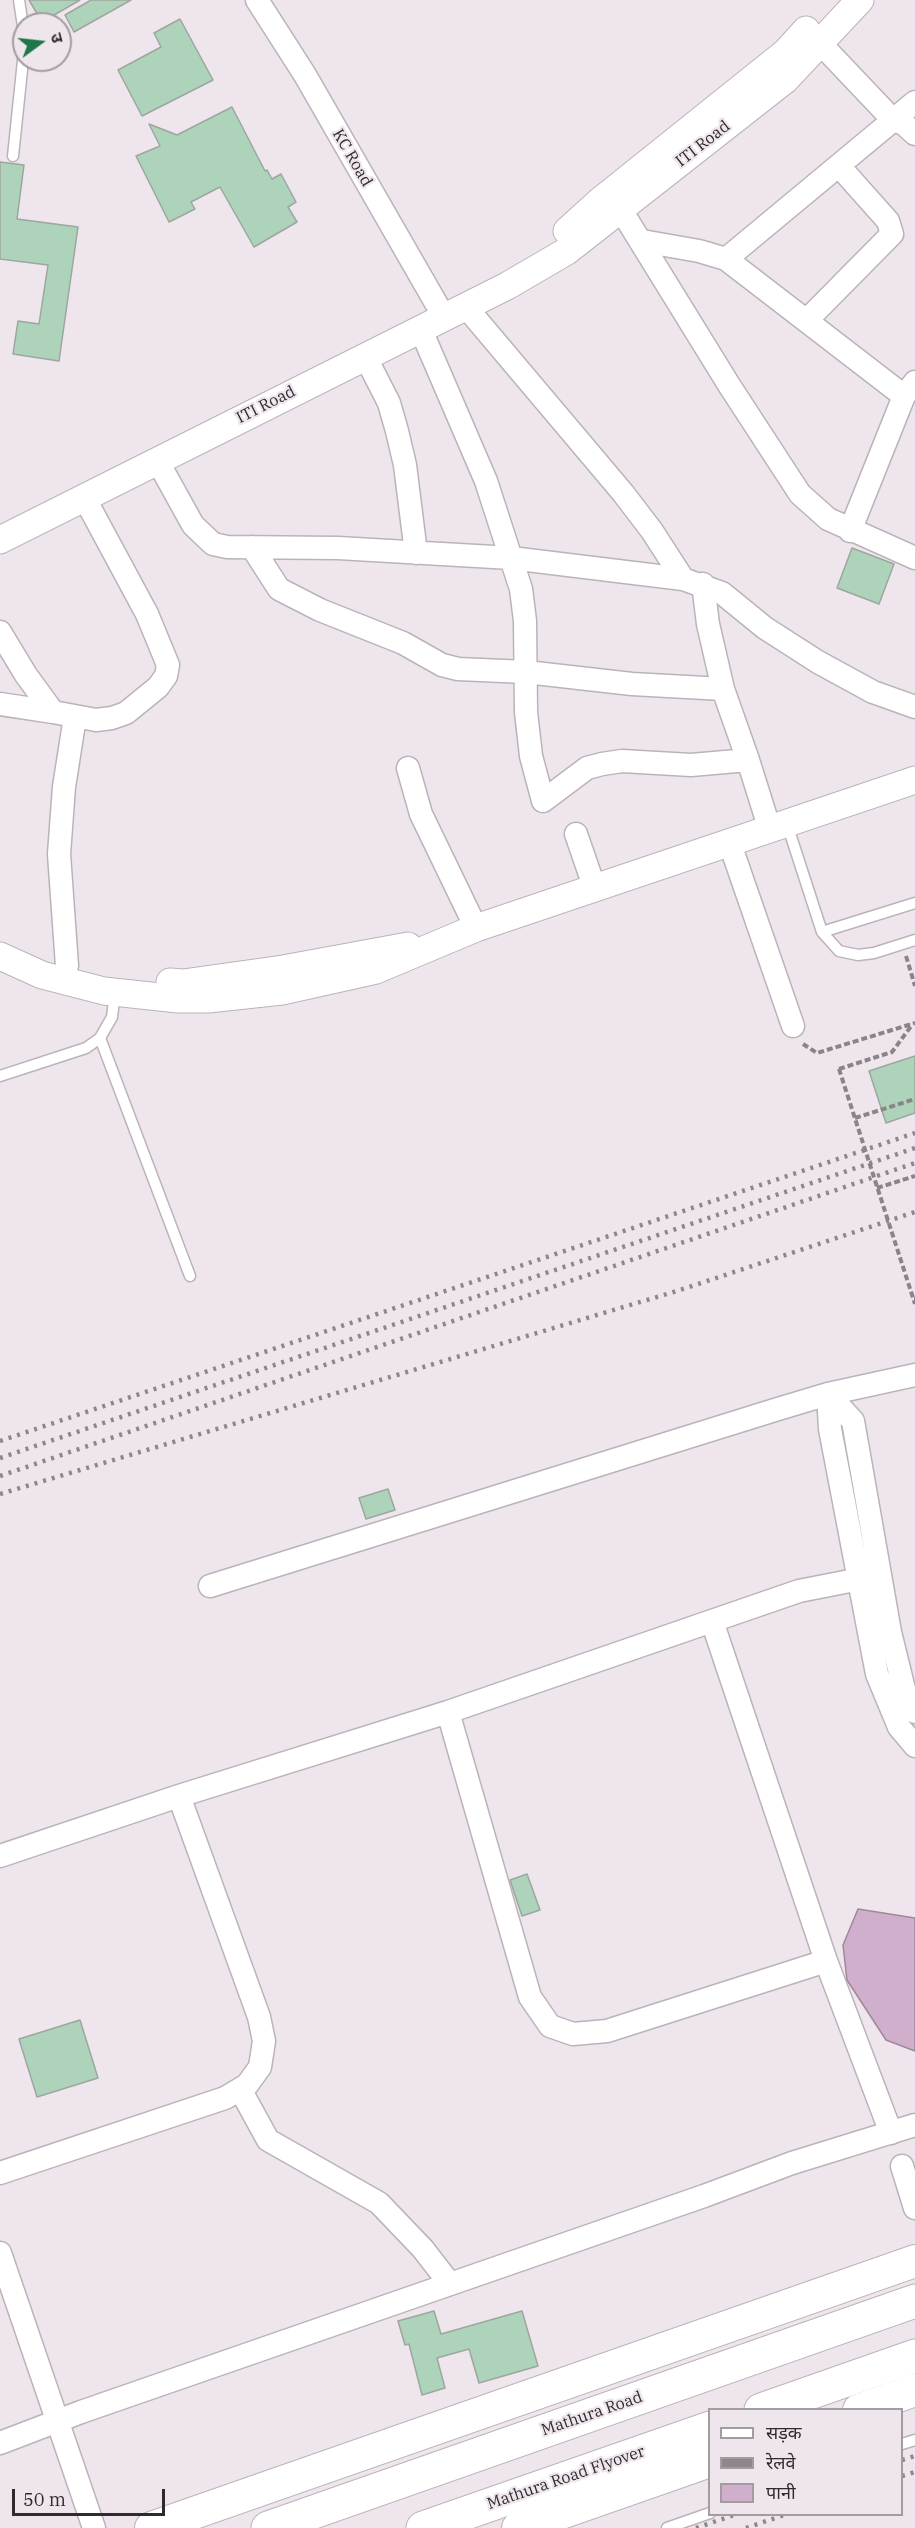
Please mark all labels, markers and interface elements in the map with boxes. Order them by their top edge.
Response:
north arrow [12,12,72,72]
text: उ [47,31,68,45]
street label: ITI Road [672,117,734,171]
street label: KC Road [328,126,376,190]
street label: ITI Road [233,382,299,428]
street label: Mathura Road [539,2388,645,2440]
legend [708,2408,903,2516]
text: सड़क [766,2421,802,2444]
street label: Mathura Road Flyover [485,2442,647,2514]
text: रेलवे [766,2451,796,2474]
scale bar [15,2477,168,2515]
text: पानी [766,2481,796,2504]
text: 50 m [23,2488,66,2511]

